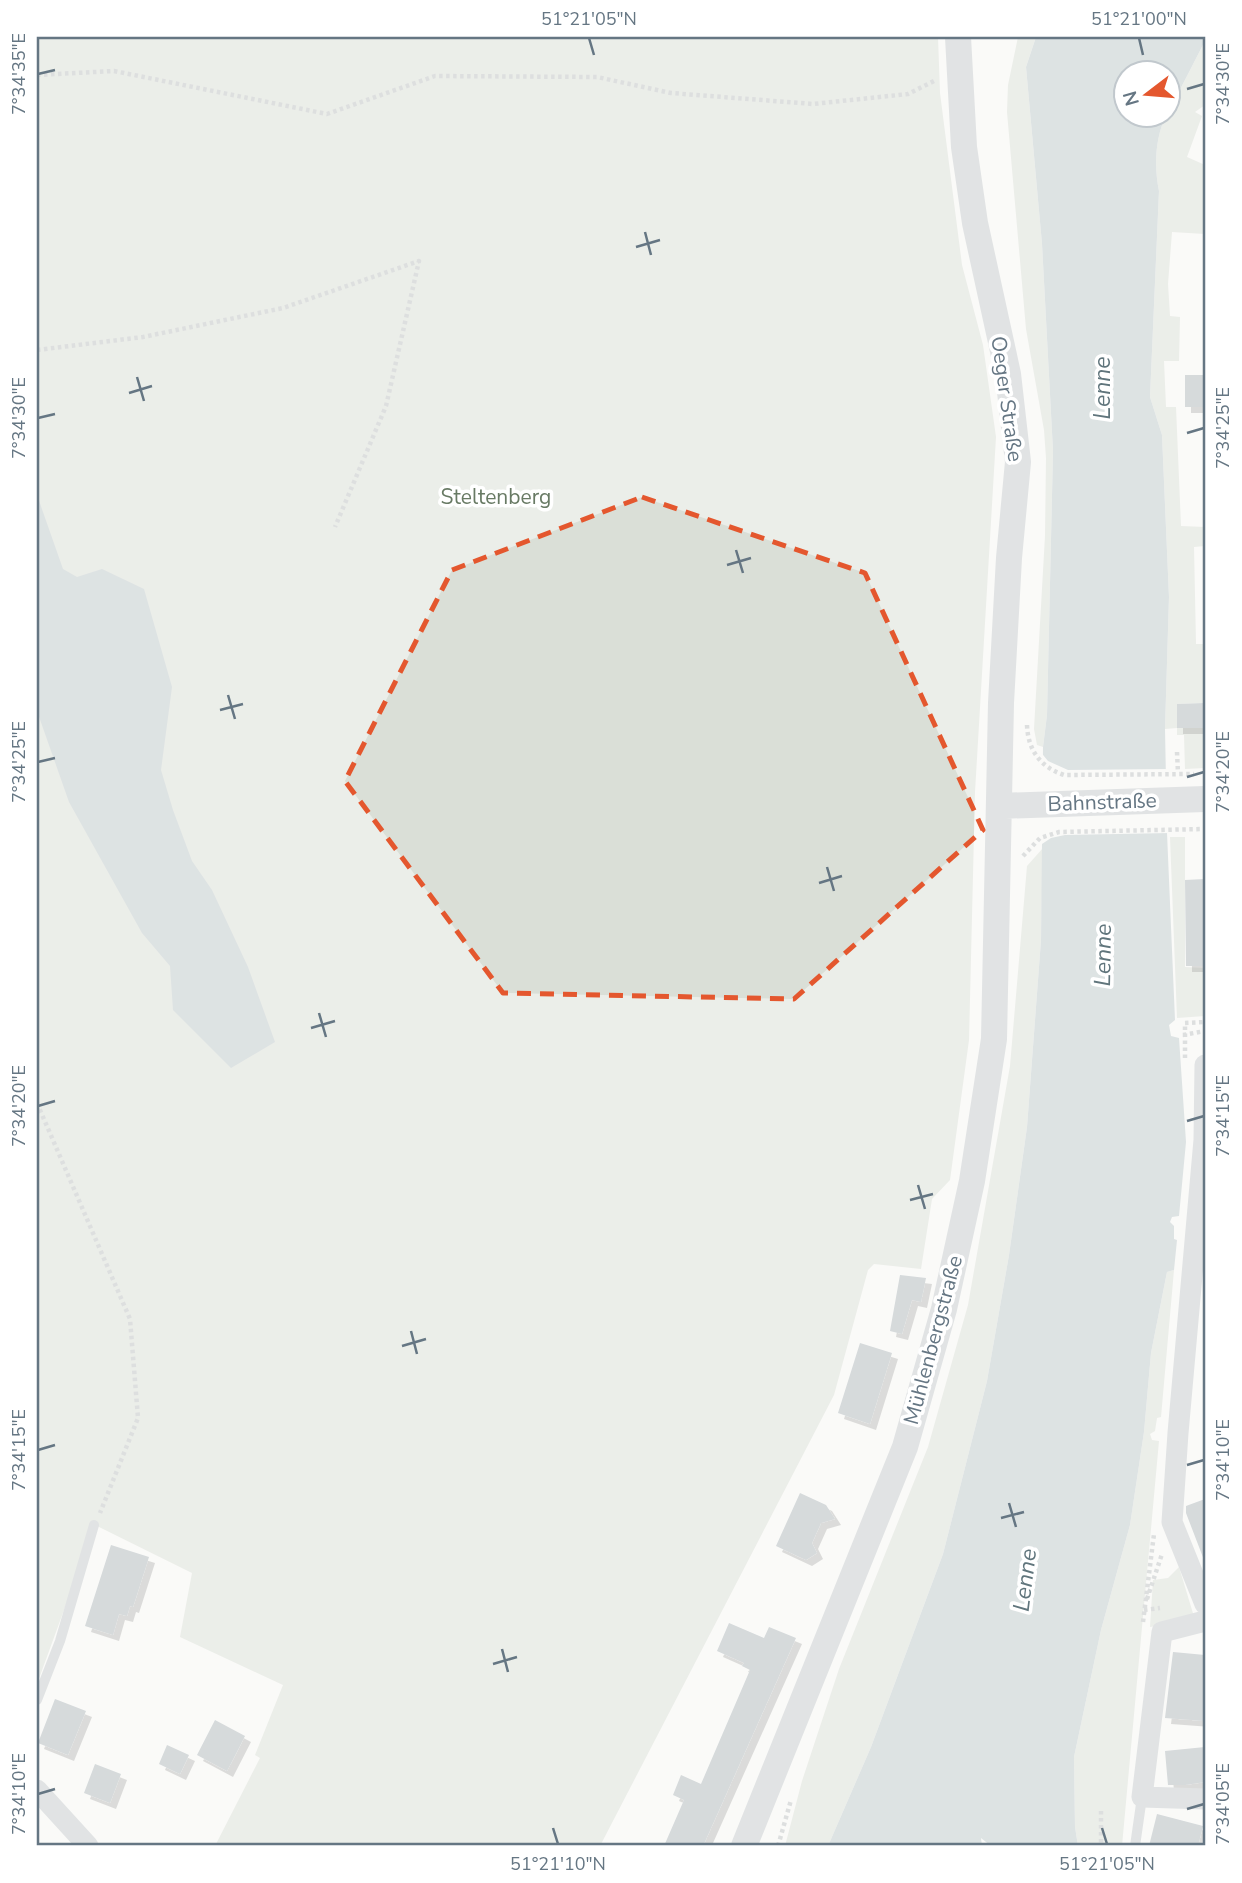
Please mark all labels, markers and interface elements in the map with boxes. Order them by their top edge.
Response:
text: 51°21'05"N [541,7,637,31]
text: 51°21'00"N [1091,7,1187,31]
text: 7°34'35"E [7,33,31,115]
text: 7°34'30"E [1211,43,1235,125]
north arrow [1112,60,1182,130]
text: N [1117,88,1146,109]
street label: Oeger Straße [984,334,1030,464]
water label: Lenne [1087,357,1118,419]
text: 7°34'30"E [7,377,31,459]
text: 7°34'25"E [1211,387,1235,469]
park label: Steltenberg [441,483,551,511]
text: 7°34'25"E [7,721,31,803]
text: 7°34'20"E [1211,731,1235,813]
street label: Bahnstraße [1047,786,1157,818]
water label: Lenne [1087,923,1119,987]
text: 7°34'20"E [7,1065,31,1147]
text: 7°34'15"E [1211,1075,1235,1157]
street label: Mühlenbergstraße [897,1252,969,1428]
text: 7°34'15"E [7,1409,31,1491]
text: 7°34'10"E [1211,1419,1235,1501]
water label: Lenne [1006,1547,1044,1613]
text: 7°34'10"E [7,1753,31,1835]
text: 7°34'05"E [1211,1763,1235,1845]
text: 51°21'10"N [510,1852,606,1876]
text: 51°21'05"N [1059,1852,1155,1876]

